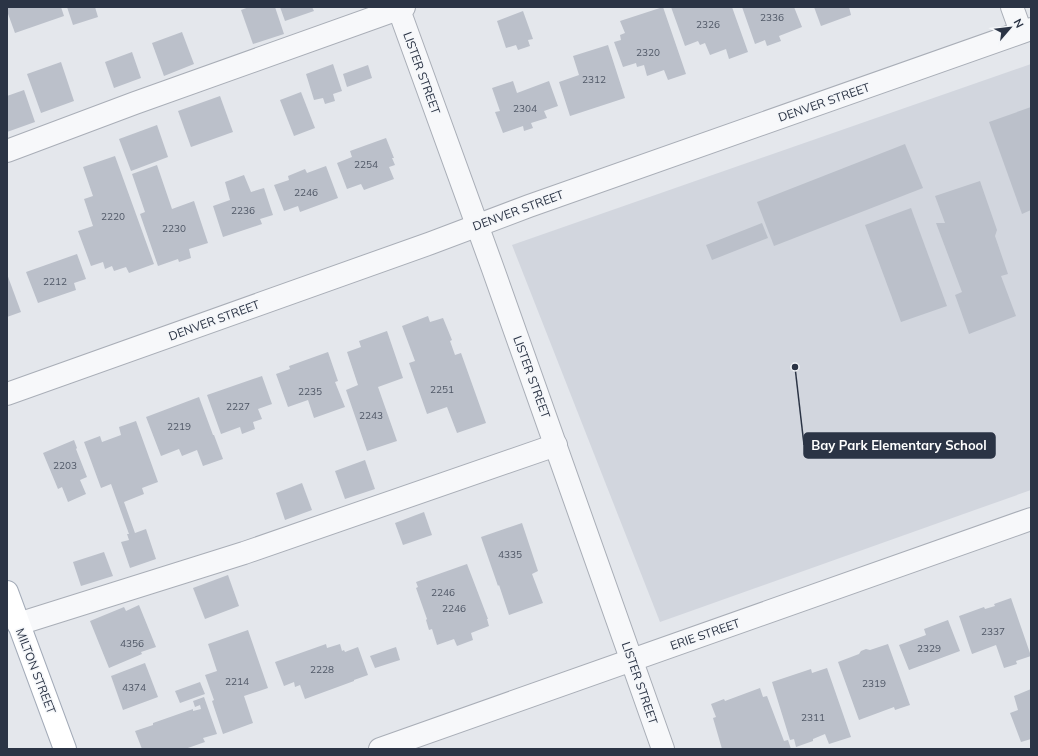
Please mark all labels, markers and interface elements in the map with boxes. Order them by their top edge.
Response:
north arrow [990,8,1030,48]
house number: 2336 [760,11,784,24]
text: N [1011,16,1027,30]
house number: 2326 [696,18,720,31]
street label: LISTER STREET [400,30,444,117]
house number: 2320 [636,46,660,59]
house number: 2312 [582,73,606,86]
street label: DENVER STREET [776,79,872,125]
house number: 2304 [513,102,537,115]
house number: 2254 [354,158,378,171]
house number: 2246 [294,186,318,199]
street label: DENVER STREET [470,186,566,233]
house number: 2236 [231,204,255,217]
house number: 2220 [101,210,125,223]
house number: 2230 [162,222,186,235]
house number: 2212 [43,275,67,288]
street label: DENVER STREET [166,296,262,343]
street label: LISTER STREET [510,334,554,421]
house number: 2251 [430,383,454,396]
house number: 2235 [298,385,322,398]
house number: 2227 [226,400,250,413]
house number: 2243 [359,409,383,422]
house number: 2219 [167,420,191,433]
callout: Bay Park Elementary School [804,433,995,458]
text: Bay Park Elementary School [811,437,987,454]
house number: 2203 [53,459,77,472]
house number: 4335 [498,548,522,561]
house number: 2246 [431,586,455,599]
house number: 2246 [442,602,466,615]
street label: ERIE STREET [668,615,743,653]
house number: 2337 [981,625,1005,638]
street label: MILTON STREET [13,626,59,717]
house number: 4356 [120,637,144,650]
street label: LISTER STREET [619,640,661,727]
house number: 2329 [917,642,941,655]
house number: 2228 [310,663,334,676]
house number: 2214 [225,675,249,688]
house number: 2319 [862,677,886,690]
house number: 4374 [122,681,146,694]
house number: 2311 [801,711,825,724]

